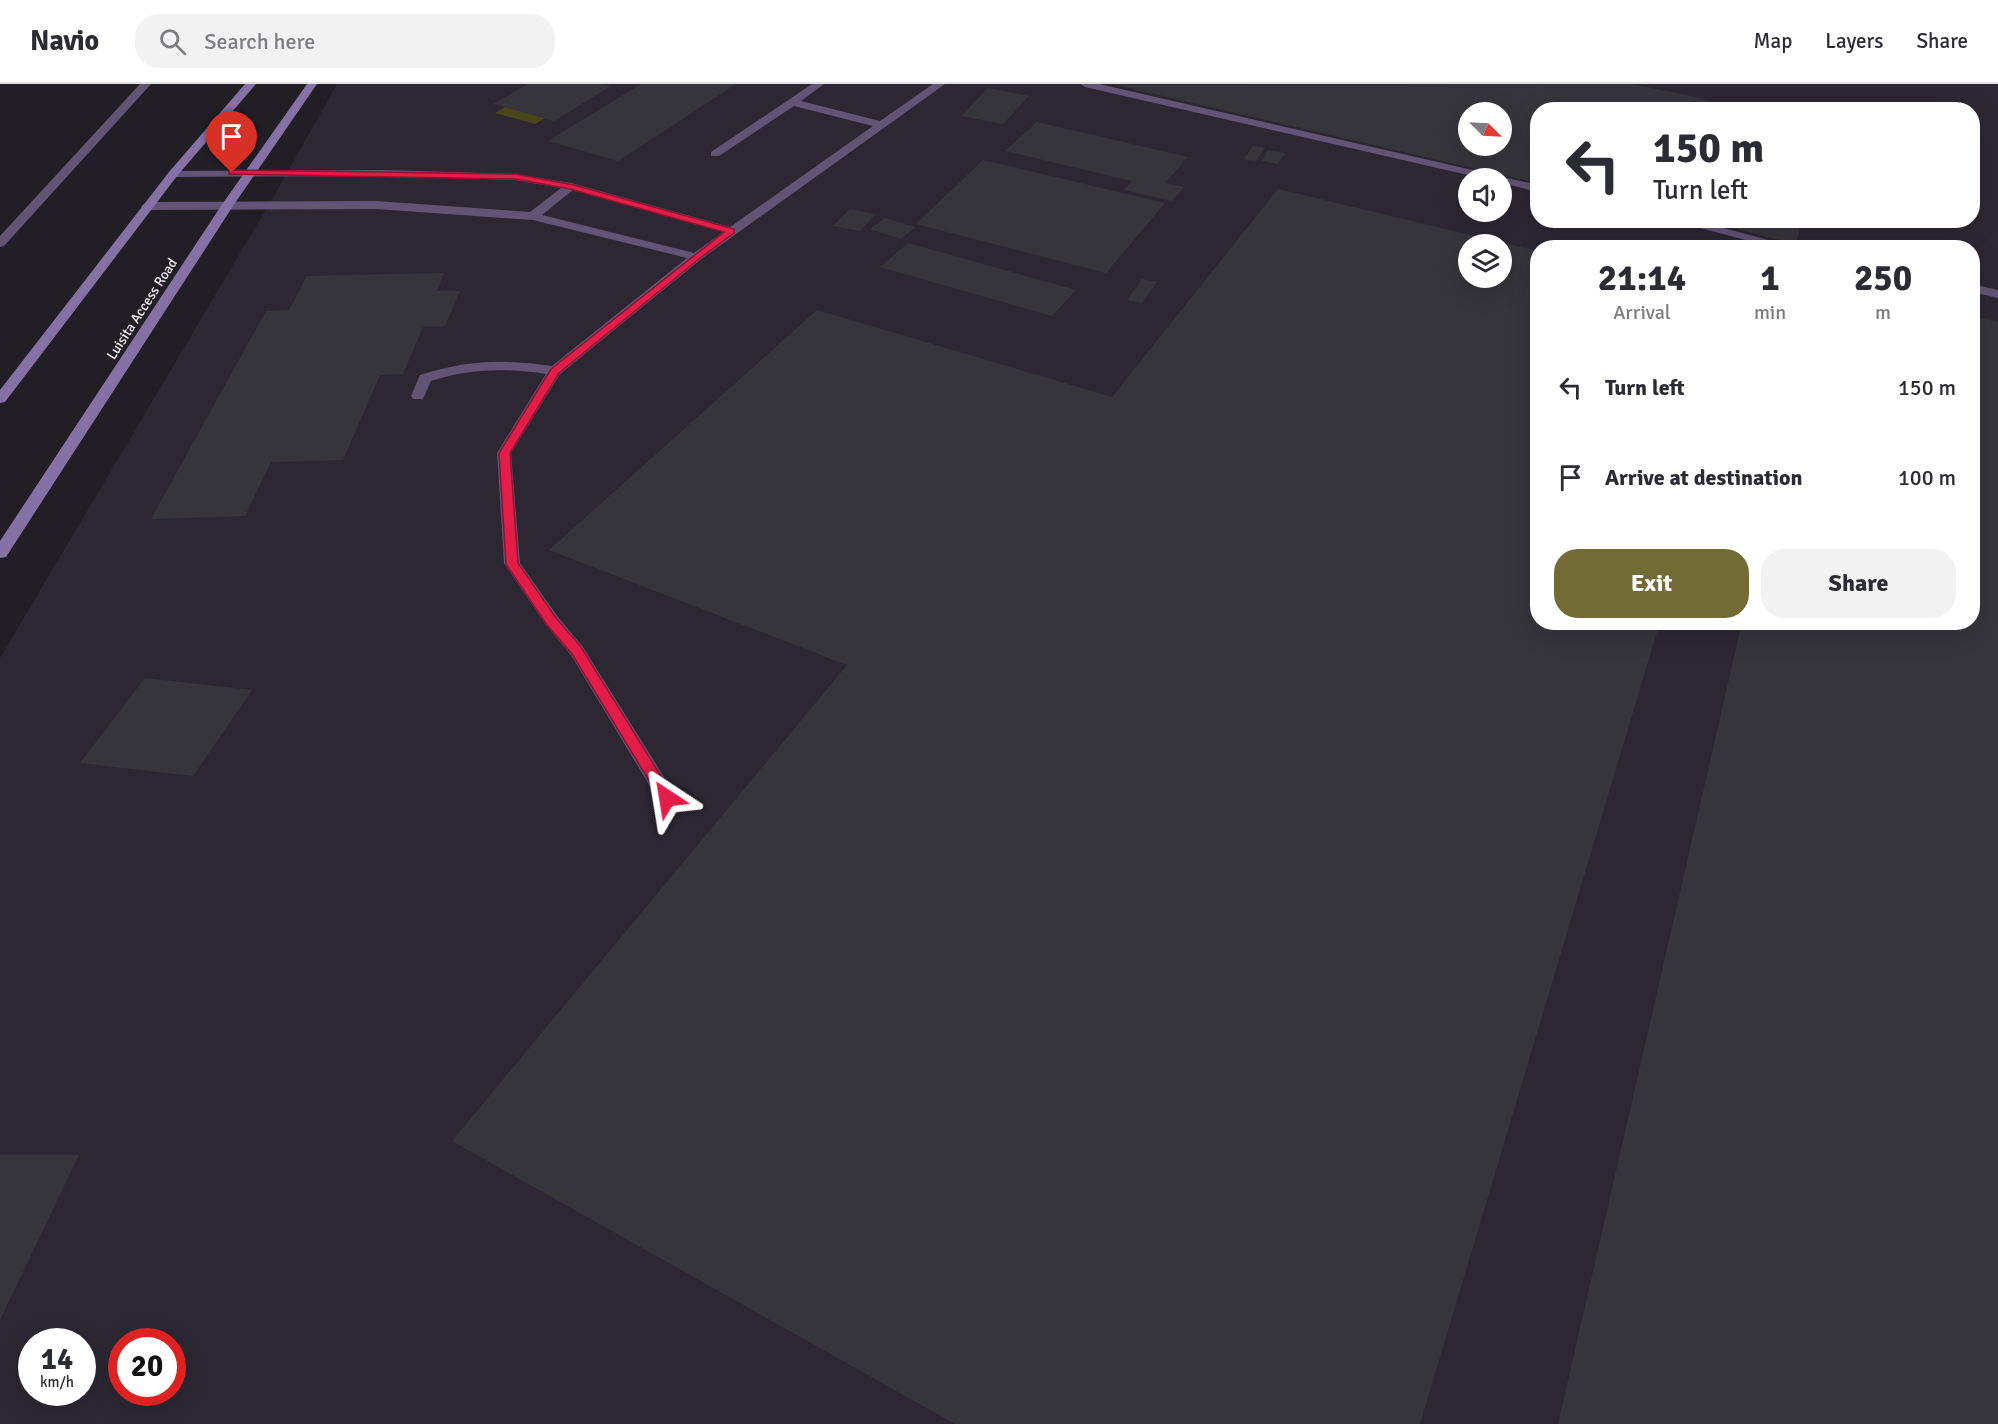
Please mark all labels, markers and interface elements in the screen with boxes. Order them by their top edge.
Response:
search box [135,14,555,68]
text: Navio [30,24,99,58]
icon: search [156,25,189,58]
text: Search here [204,28,315,55]
text: Map [1754,28,1792,54]
text: Layers [1825,28,1883,54]
text: Share [1916,28,1968,54]
north arrow [1458,102,1512,156]
map controls [1458,102,1512,288]
pin [206,111,257,173]
icon: arrive [215,120,248,153]
text: 150 m [1653,123,1764,174]
icon: left [1554,126,1632,204]
button: sound [1458,168,1512,222]
text: Turn left [1653,174,1748,207]
button: layers [1458,234,1512,288]
street label: Luisita Access Road [103,255,181,363]
text: 21:14 [1598,256,1686,301]
text: 1 [1760,256,1780,301]
text: 250 [1854,256,1912,301]
text: Arrival [1613,300,1671,325]
text: min [1754,300,1786,325]
text: m [1875,300,1891,325]
icon: left [1554,371,1587,404]
text: Turn left [1605,374,1685,401]
text: 150 m [1898,374,1956,401]
icon: arrive [1554,461,1587,494]
text: Arrive at destination [1605,464,1802,491]
text: 100 m [1898,464,1956,491]
button: Exit [1554,549,1749,618]
button: Share [1761,549,1956,618]
position arrow [635,766,699,830]
speed limit sign: 20 [108,1328,186,1406]
text: 14 [41,1341,73,1378]
text: km/h [40,1373,74,1391]

